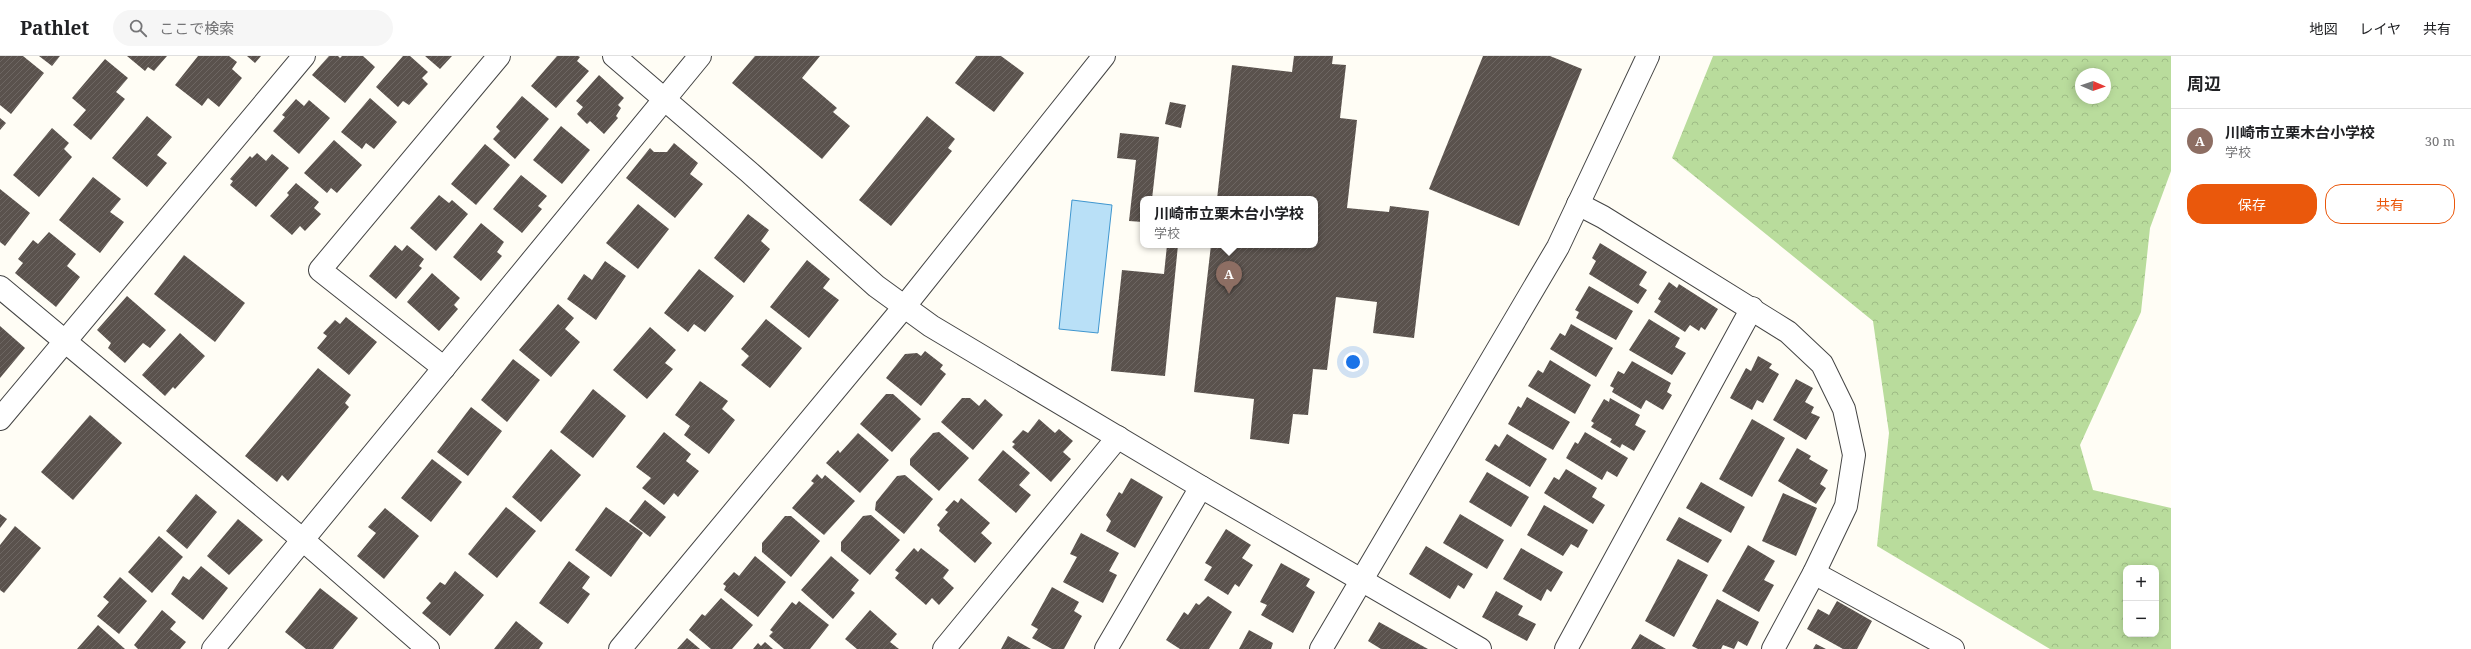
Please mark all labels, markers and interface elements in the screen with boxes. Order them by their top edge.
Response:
search box [113,10,393,46]
text: Pathlet [20,15,89,41]
icon: search [127,17,149,39]
text: ここで検索 [159,18,234,38]
text: 地図 [2309,19,2337,38]
text: レイヤ [2359,19,2401,38]
text: 共有 [2423,19,2451,38]
north arrow [2075,68,2111,104]
text: 周辺 [2187,72,2221,95]
text: 川崎市立栗木台小学校 [2225,122,2375,142]
text: A [2195,132,2205,150]
text: 30 m [2425,132,2455,150]
text: 学校 [2225,143,2251,161]
button: 保存 [2187,184,2317,224]
button: 共有 [2325,184,2455,224]
popup [1140,196,1318,248]
text: 川崎市立栗木台小学校 [1154,203,1304,223]
text: 学校 [1154,224,1180,242]
pin: A [1216,261,1242,294]
your location [1343,352,1363,372]
map controls [2123,565,2159,637]
button: + [2123,565,2159,601]
button: − [2123,601,2159,637]

